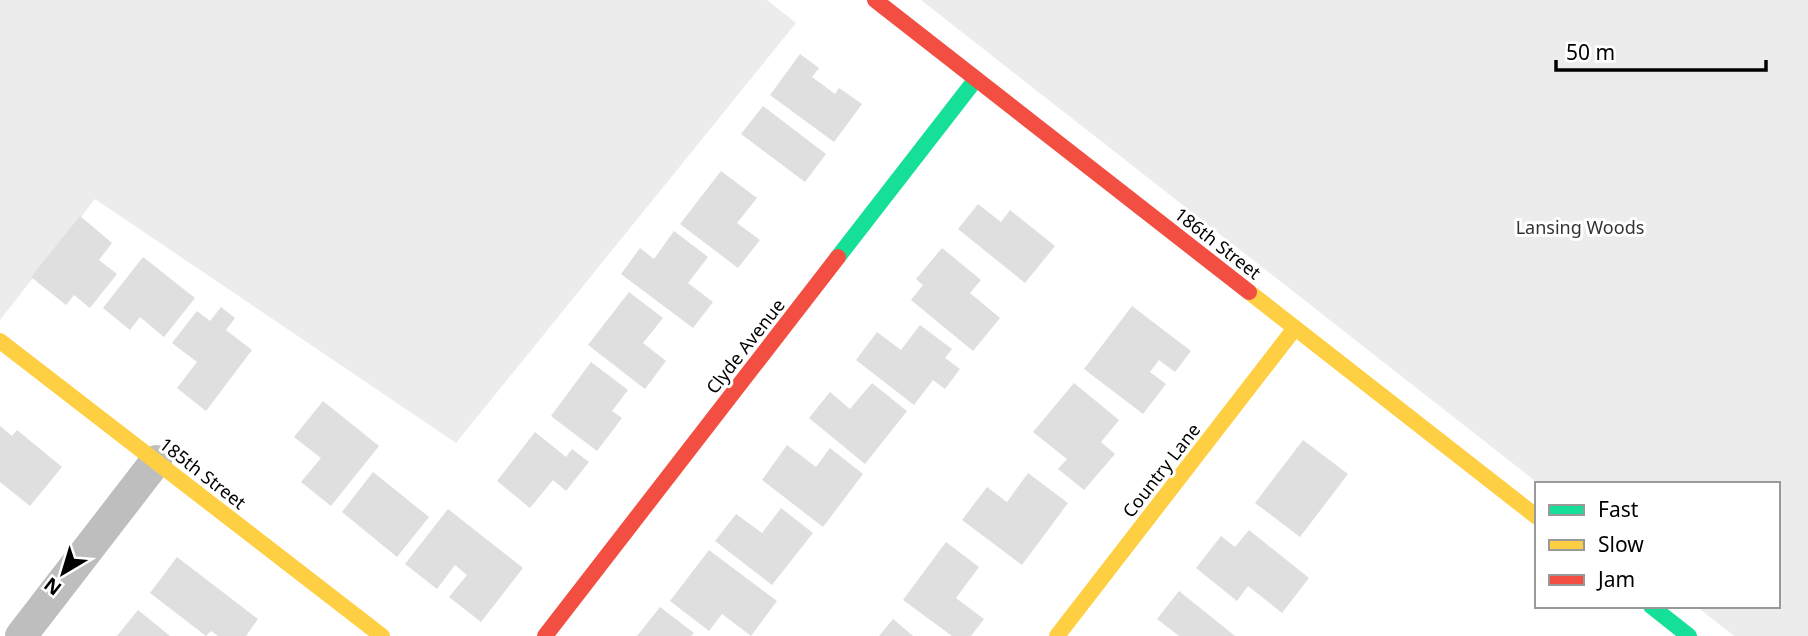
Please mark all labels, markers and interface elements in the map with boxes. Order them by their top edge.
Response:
scale bar [1556,28,1766,72]
text: 50 m [1566,38,1615,66]
street label: 186th Street [1170,202,1267,285]
park label: Lansing Woods [1516,215,1644,239]
street label: Clyde Avenue [700,294,790,398]
street label: Country Lane [1117,418,1205,522]
street label: 185th Street [155,432,252,515]
legend [1535,482,1780,608]
text: Fast [1598,495,1639,523]
text: Slow [1598,530,1644,558]
north arrow [28,538,98,608]
text: Jam [1596,565,1635,593]
text: N [38,571,67,601]

